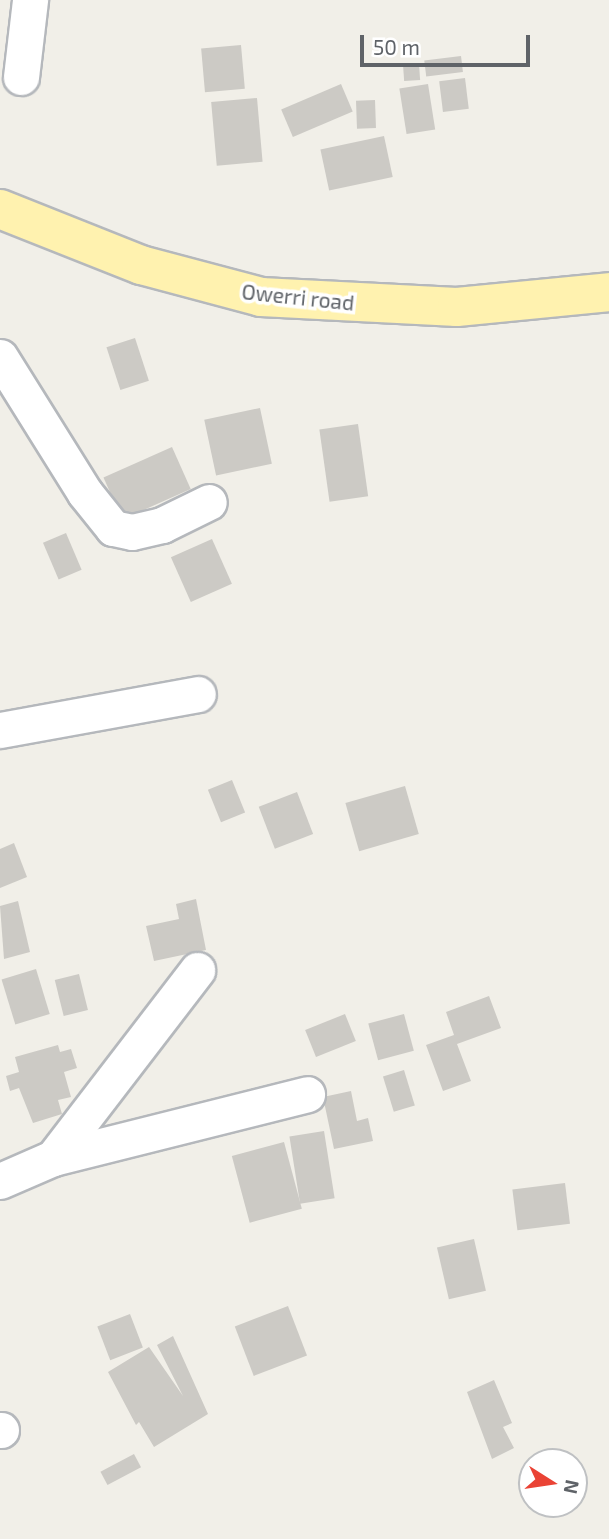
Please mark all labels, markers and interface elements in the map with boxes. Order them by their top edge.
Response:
scale bar [364,21,534,65]
text: 50 m [373,34,420,59]
street label: Owerri road [241,279,355,315]
north arrow [518,1448,588,1518]
text: N [559,1478,585,1496]

